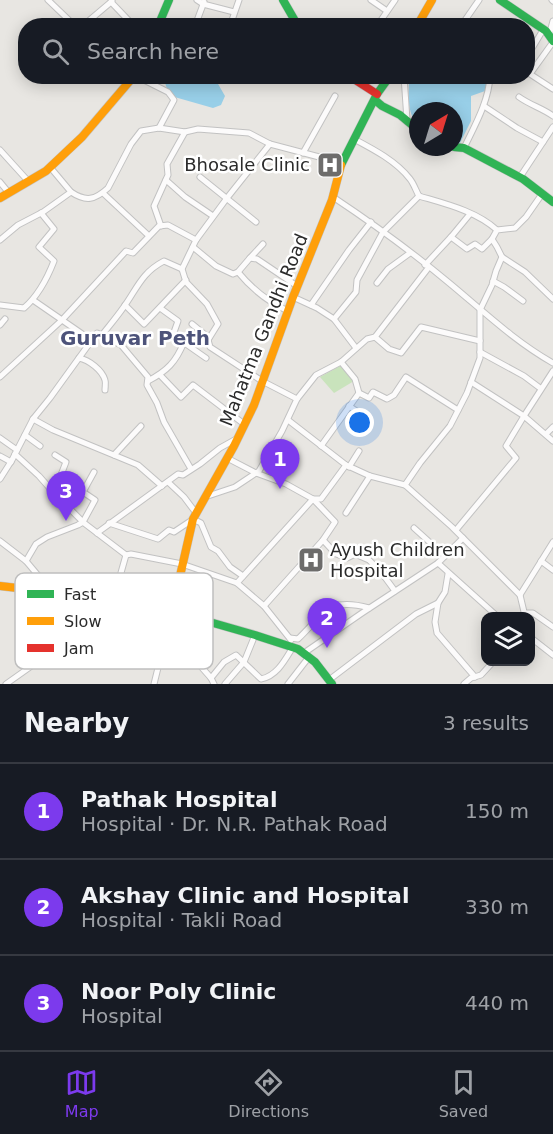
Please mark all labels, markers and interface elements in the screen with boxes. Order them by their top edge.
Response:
search box [18,18,535,84]
icon: search [39,35,72,68]
text: Search here [87,39,219,64]
north arrow [409,102,463,156]
hospital icon: Bhosale Clinic [315,150,345,180]
place label: Bhosale Clinic [184,154,310,175]
street label: Mahatma Gandhi Road [215,231,312,429]
district label: Guruvar Peth [60,326,210,350]
your location [345,408,374,437]
pin: 1 [260,440,300,489]
pin: 3 [46,472,86,521]
place label: Ayush Children Hospital [330,539,465,581]
hospital icon: Ayush Children Hospital [296,545,326,575]
legend [15,573,213,669]
text: Fast [64,585,96,604]
pin: 2 [308,598,346,648]
text: Slow [64,612,101,631]
map controls [481,612,535,666]
button: layers [481,612,535,666]
text: Jam [63,639,94,658]
text: Nearby [24,708,129,738]
text: 3 results [443,711,529,735]
text: Pathak Hospital [81,787,278,812]
text: 1 [37,799,50,823]
text: 150 m [465,799,529,823]
text: Hospital · Dr. N.R. Pathak Road [81,812,388,836]
text: Akshay Clinic and Hospital [81,883,409,908]
text: 2 [37,895,50,919]
text: 330 m [465,895,529,919]
text: Hospital · Takli Road [81,908,282,932]
text: Noor Poly Clinic [81,979,276,1004]
text: 3 [37,991,50,1015]
text: 440 m [465,991,529,1015]
text: Hospital [81,1004,163,1028]
tab: Map [65,1066,99,1121]
tab: Directions [228,1066,309,1121]
tab: Saved [439,1066,488,1121]

